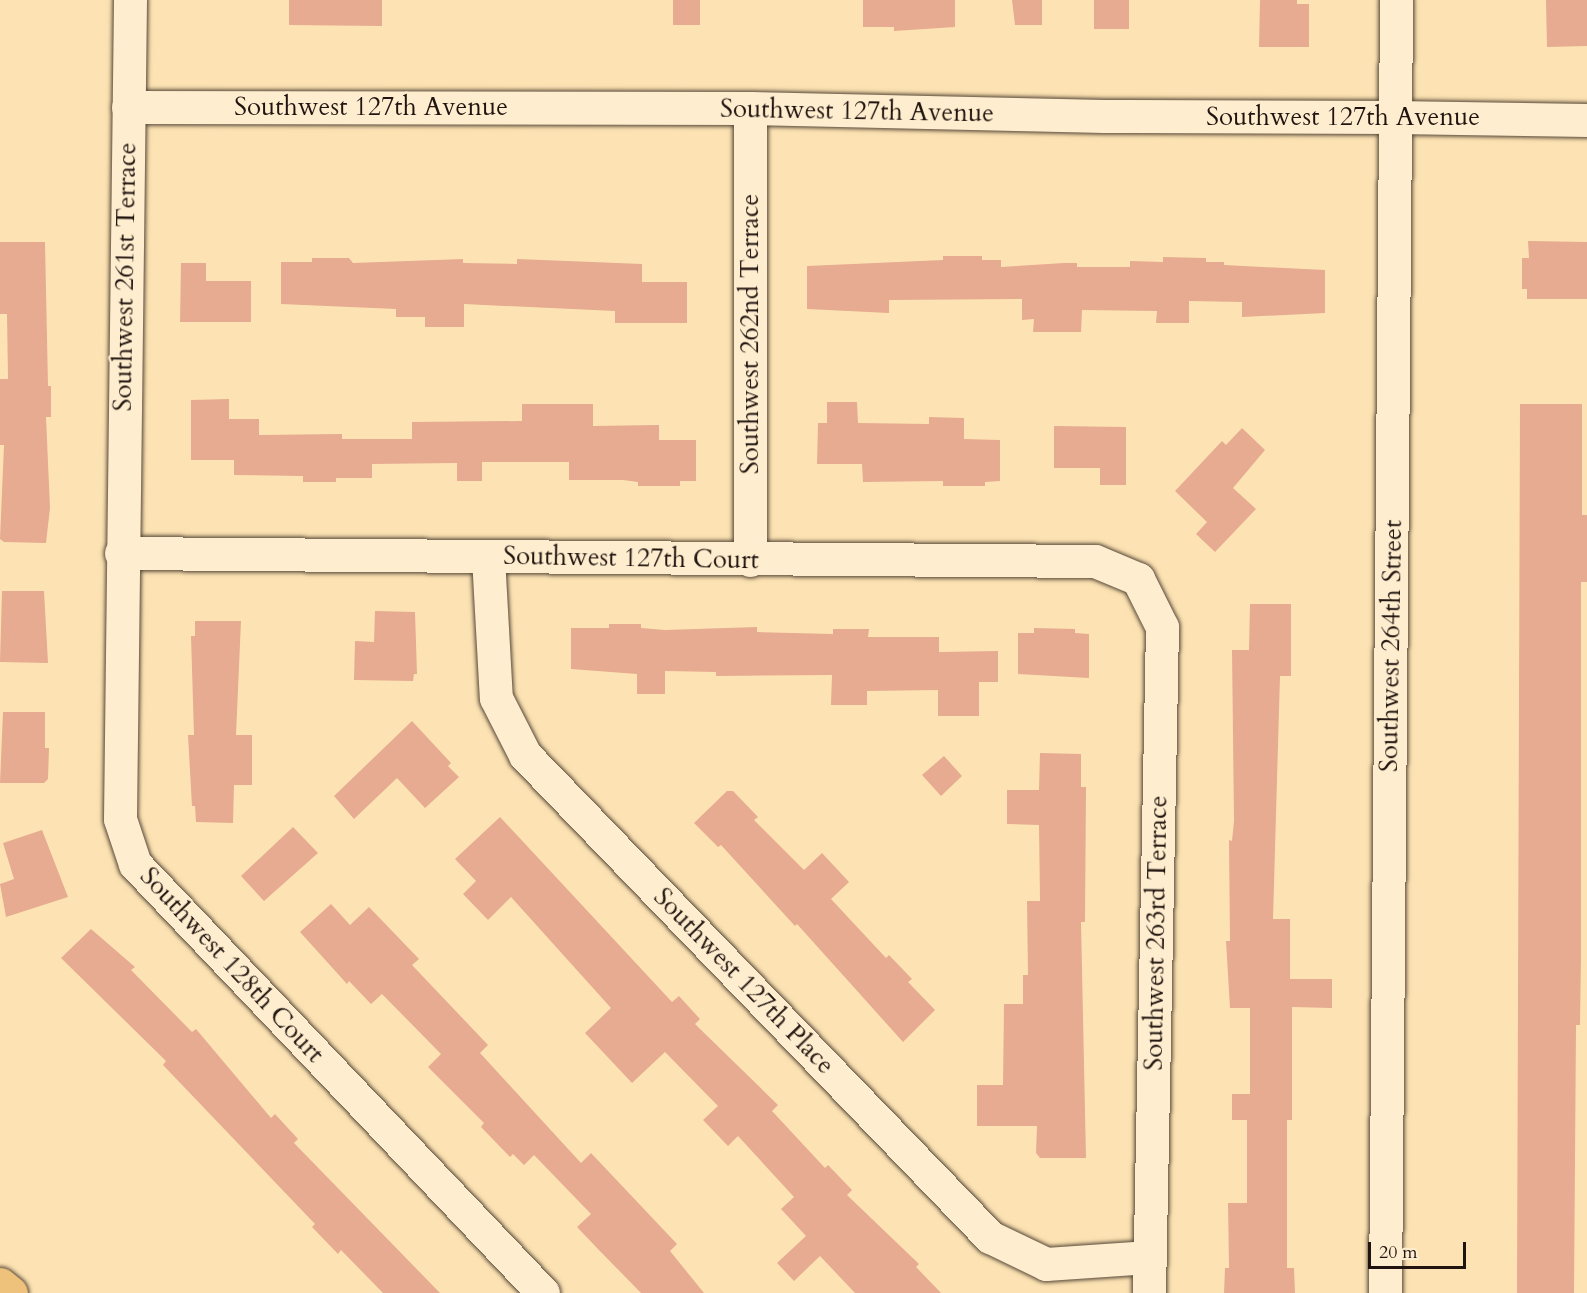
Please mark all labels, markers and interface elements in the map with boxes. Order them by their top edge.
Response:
street label: Southwest 127th Avenue [234,91,508,123]
street label: Southwest 127th Avenue [720,93,994,129]
street label: Southwest 127th Avenue [1206,101,1480,133]
street label: Southwest 261st Terrace [107,142,143,412]
street label: Southwest 262nd Terrace [734,194,766,474]
street label: Southwest 264th Street [1373,520,1409,772]
street label: Southwest 127th Court [503,540,759,576]
street label: Southwest 263rd Terrace [1138,795,1174,1071]
street label: Southwest 128th Court [133,861,331,1069]
street label: Southwest 127th Place [647,881,841,1081]
scale bar [1371,1230,1468,1268]
text: 20 m [1379,1240,1418,1265]

